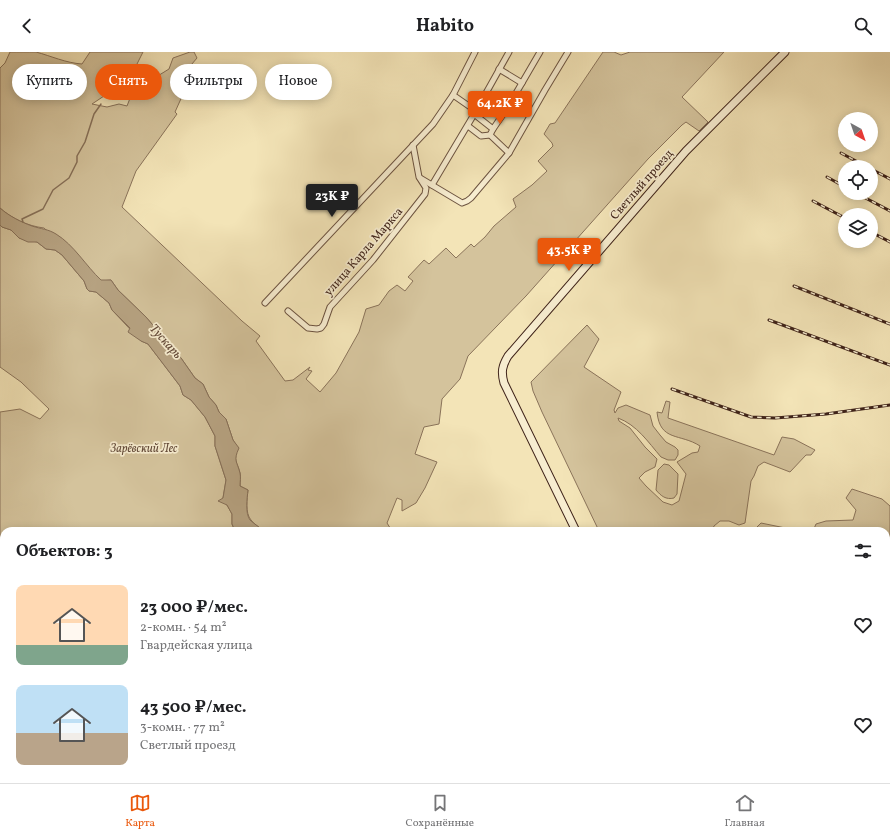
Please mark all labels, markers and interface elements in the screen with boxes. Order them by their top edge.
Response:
text: Habito [416,14,474,39]
icon: back [16,15,38,37]
icon: search [852,15,874,37]
chip: Купить [12,64,87,100]
chip: Снять [95,64,162,100]
chip: Фильтры [170,64,257,100]
chip: Новое [265,64,332,100]
pin: 64.2K ₽ [463,91,537,125]
text: 64.2K ₽ [477,95,523,113]
north arrow [838,112,878,152]
map controls [838,112,878,248]
street label: Светлый проезд [607,146,677,224]
button: locate [838,160,878,200]
pin: 23K ₽ [304,184,360,218]
text: 23K ₽ [315,188,349,206]
street label: улица Карла Маркса [321,204,407,300]
button: layers [838,208,878,248]
pin: 43.5K ₽ [532,238,606,272]
text: 43.5K ₽ [547,242,591,260]
water label: Тускарь [145,321,186,364]
park label: Зарёвский Лес [110,441,178,457]
text: Объектов: 3 [16,540,113,563]
icon: filters [852,540,874,562]
text: 23 000 ₽/мес. [140,596,248,619]
icon: home [48,601,96,649]
icon: heart [852,614,874,636]
text: 2-комн. · 54 m² [140,619,226,637]
text: Гвардейская улица [140,637,253,655]
text: 43 500 ₽/мес. [140,696,247,719]
icon: home [48,701,96,749]
icon: heart [852,714,874,736]
text: 3-комн. · 77 m² [140,719,225,737]
text: Светлый проезд [140,737,236,755]
tab: Карта [125,792,155,831]
tab: Сохранённые [405,792,474,831]
tab: Главная [725,792,765,831]

